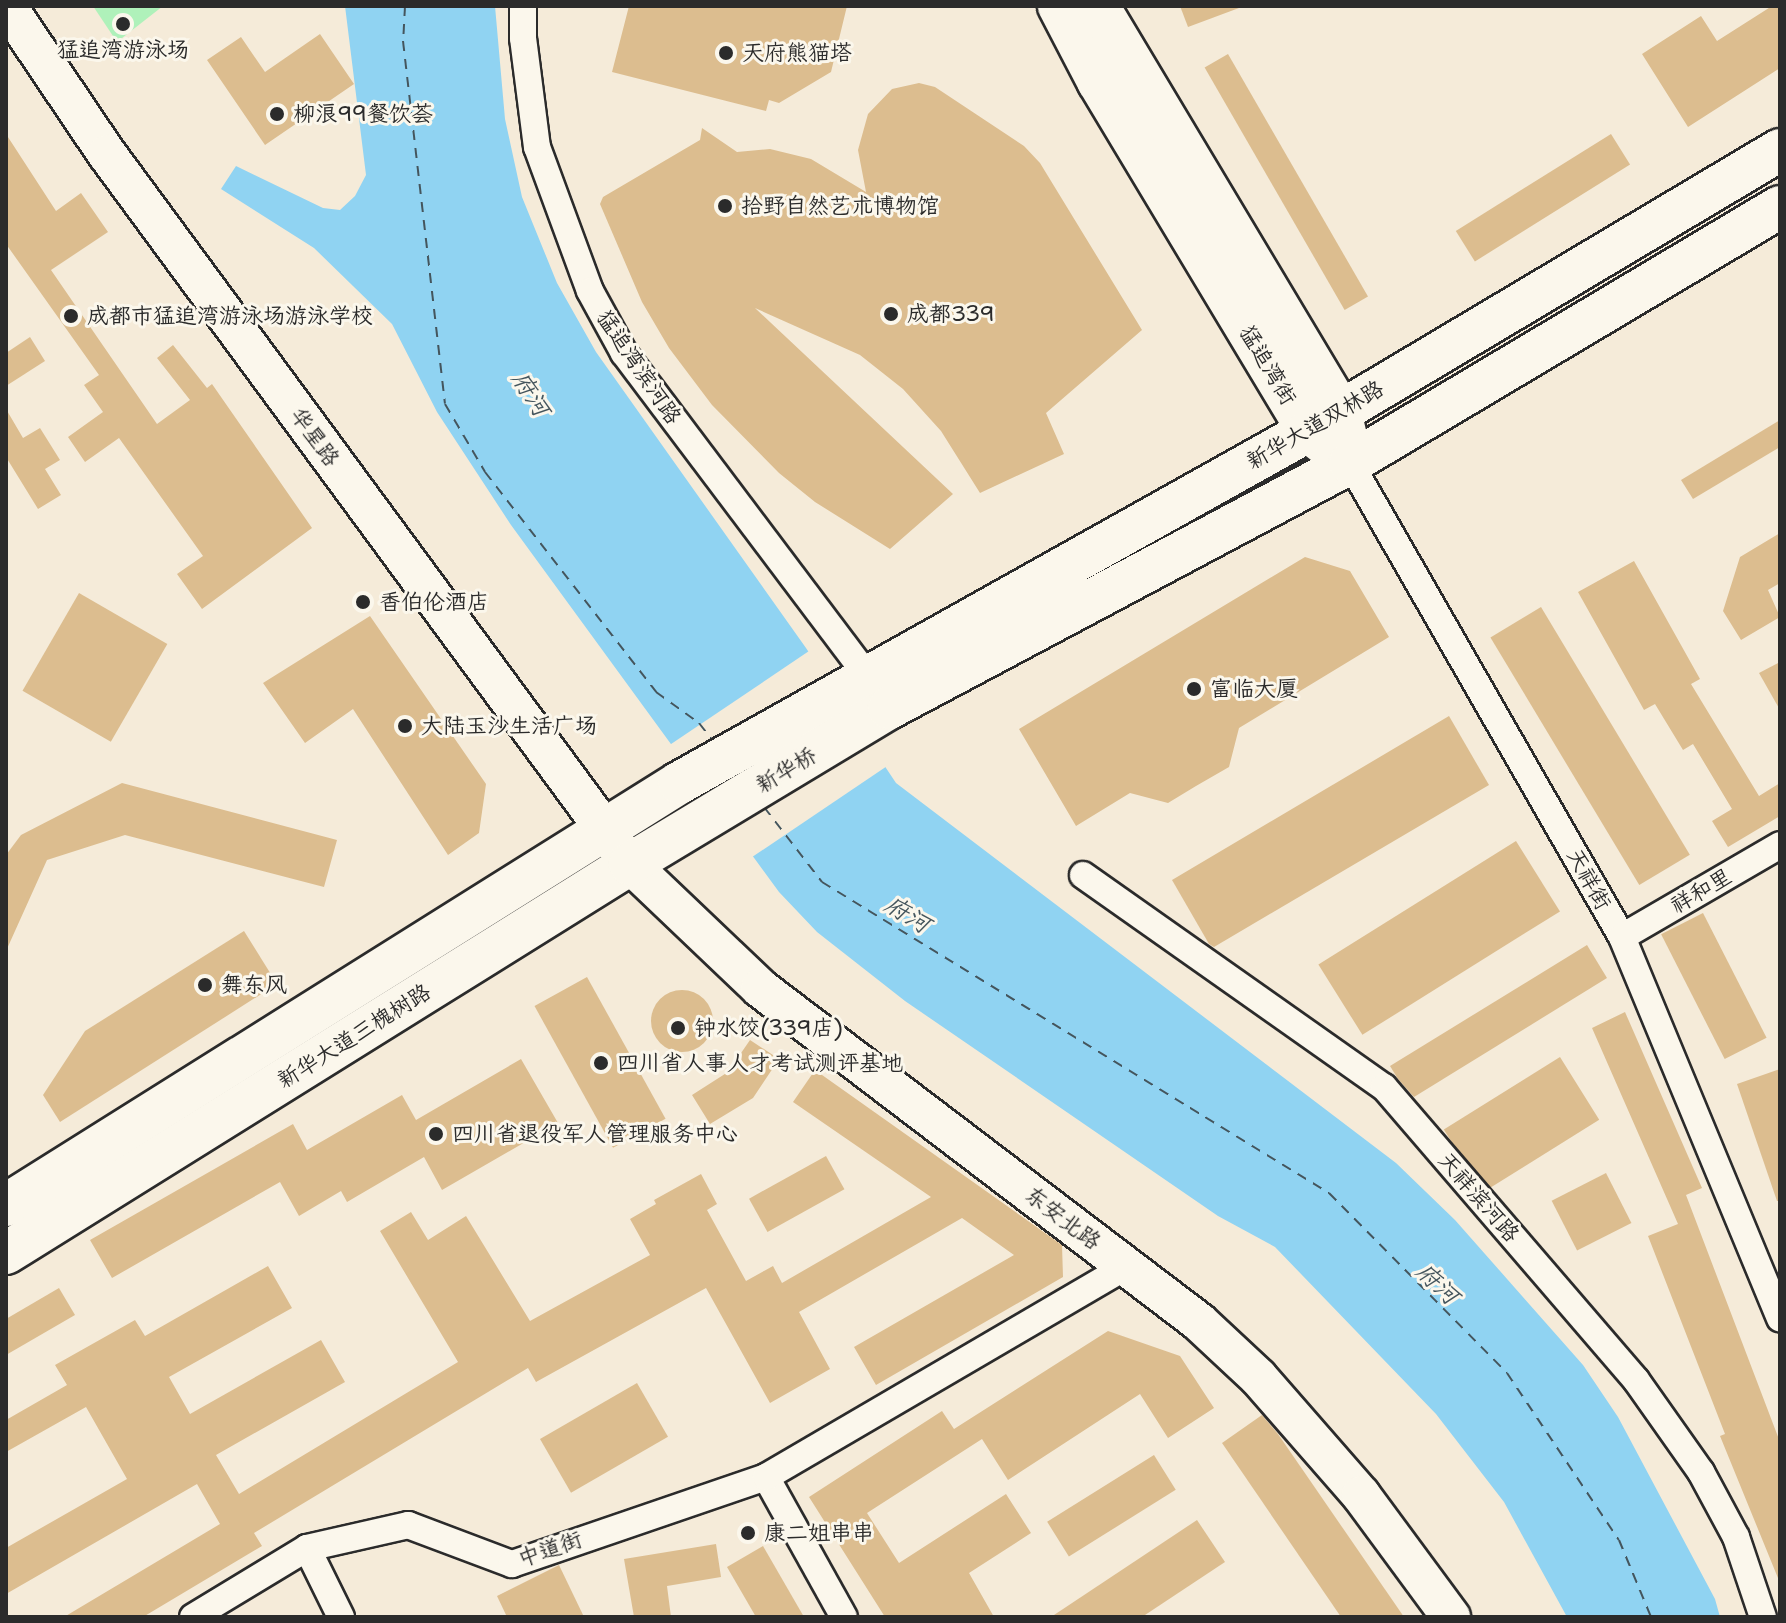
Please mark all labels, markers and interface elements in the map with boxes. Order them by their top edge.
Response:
marker: 猛追湾游泳场 [114,15,132,33]
place label: 猛追湾游泳场 [57,37,189,63]
place label: 天府熊猫塔 [742,40,852,66]
marker: 天府熊猫塔 [717,44,735,62]
place label: 柳浪99餐饮荟 [293,101,433,127]
marker: 柳浪99餐饮荟 [268,105,286,123]
place label: 拾野自然艺术博物馆 [741,193,939,219]
marker: 拾野自然艺术博物馆 [716,197,734,215]
place label: 成都339 [907,301,995,327]
place label: 成都市猛追湾游泳场游泳学校 [87,303,373,329]
street label: 猛追湾滨河路 [591,305,687,429]
marker: 成都339 [882,305,900,323]
marker: 成都市猛追湾游泳场游泳学校 [62,307,80,325]
street label: 猛追湾街 [1234,320,1302,410]
water label: 府河 [505,366,555,422]
street label: 新华大道双林路 [1242,375,1388,475]
street label: 华星路 [285,403,345,471]
place label: 香伯伦酒店 [379,589,489,615]
marker: 香伯伦酒店 [354,593,372,611]
place label: 富临大厦 [1210,676,1298,702]
marker: 富临大厦 [1185,680,1203,698]
place label: 大陆玉沙生活广场 [421,713,597,739]
marker: 大陆玉沙生活广场 [396,717,414,735]
street label: 新华桥 [751,742,821,798]
street label: 天祥街 [1561,844,1617,914]
street label: 祥和里 [1666,863,1736,919]
water label: 府河 [879,890,935,940]
place label: 舞东风 [221,972,287,998]
marker: 舞东风 [196,976,214,994]
street label: 新华大道三槐树路 [272,978,436,1094]
place label: 钟水饺(339店) [694,1015,843,1041]
marker: 钟水饺(339店) [669,1019,687,1037]
place label: 四川省人事人才考试测评基地 [617,1050,903,1076]
marker: 四川省人事人才考试测评基地 [592,1054,610,1072]
place label: 四川省退役军人管理服务中心 [452,1121,738,1147]
marker: 四川省退役军人管理服务中心 [427,1125,445,1143]
street label: 天祥滨河路 [1433,1147,1525,1247]
street label: 东安北路 [1020,1181,1106,1255]
water label: 府河 [1410,1257,1464,1311]
place label: 康二姐串串 [764,1520,874,1546]
marker: 康二姐串串 [739,1524,757,1542]
street label: 中道街 [515,1526,585,1572]

